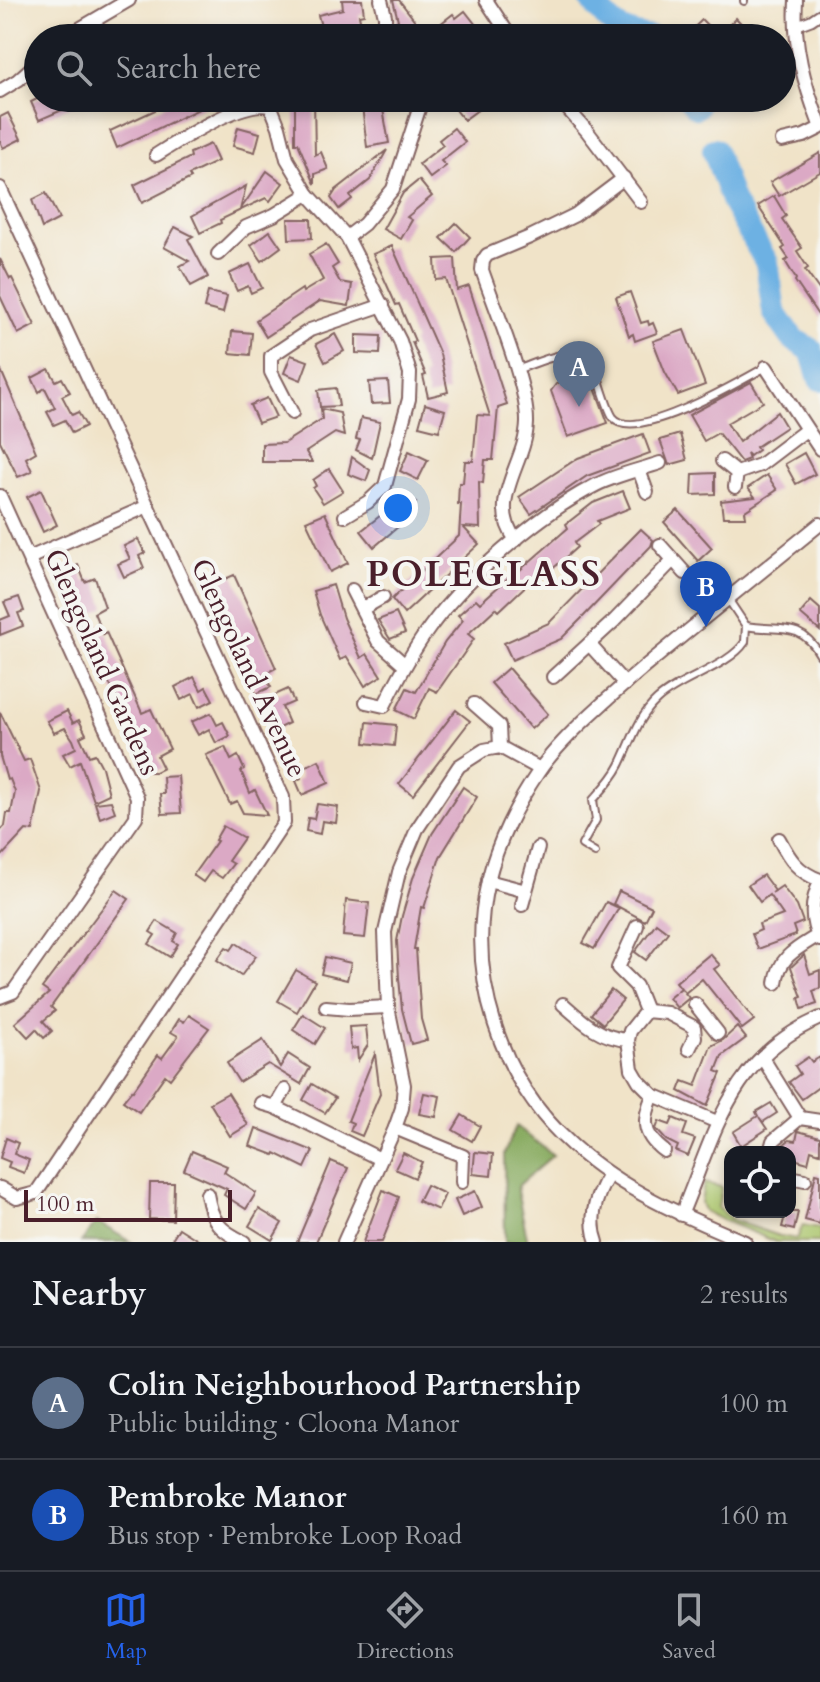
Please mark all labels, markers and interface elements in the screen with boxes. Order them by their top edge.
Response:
search box [24,24,796,112]
icon: search [52,46,96,90]
text: Search here [116,48,261,89]
pin: A [553,341,605,407]
your location [378,488,418,528]
street label: Glengoland Gardens [35,543,169,781]
district label: POLEGLASS [366,550,602,599]
street label: Glengoland Avenue [182,553,316,783]
pin: B [680,561,732,627]
map controls [724,1146,796,1218]
button: locate [724,1146,796,1218]
scale bar [24,1186,232,1222]
text: 100 m [36,1189,94,1219]
text: Nearby [32,1271,147,1317]
text: 2 results [700,1277,788,1312]
text: Colin Neighbourhood Partnership [108,1365,581,1406]
text: A [48,1386,68,1421]
text: 100 m [719,1386,788,1421]
text: Public building · Cloona Manor [108,1406,459,1441]
text: Pembroke Manor [108,1477,347,1518]
text: B [49,1498,67,1533]
text: 160 m [719,1498,788,1533]
text: Bus stop · Pembroke Loop Road [108,1518,462,1553]
tab: Map [104,1588,148,1666]
tab: Directions [357,1588,454,1666]
tab: Saved [662,1588,716,1666]

